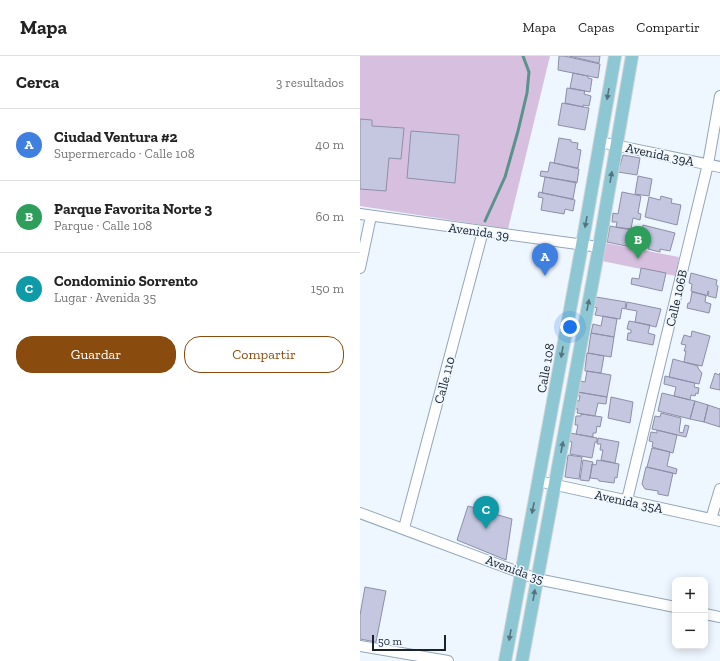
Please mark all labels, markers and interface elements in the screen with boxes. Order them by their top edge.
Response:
text: Mapa [20,16,67,39]
text: Mapa [523,19,556,36]
text: Capas [578,19,614,36]
text: Compartir [636,19,700,36]
text: Cerca [16,72,59,92]
text: 3 resultados [276,75,344,90]
one-way arrow [605,88,611,101]
text: Ciudad Ventura #2 [54,128,178,146]
text: A [25,137,33,152]
text: 40 m [315,137,344,152]
street label: Avenida 39A [624,140,696,169]
text: Supermercado · Calle 108 [54,146,195,161]
one-way arrow [608,171,614,184]
text: Parque Favorita Norte 3 [54,200,212,218]
text: B [25,209,33,224]
text: 60 m [315,209,344,224]
one-way arrow [583,216,589,229]
text: Parque · Calle 108 [54,218,152,233]
street label: Avenida 39 [448,220,510,243]
pin: B [625,226,651,259]
pin: A [532,243,558,276]
street label: Calle 106B [663,268,690,328]
text: Condominio Sorrento [54,272,198,290]
text: C [25,281,33,296]
text: 150 m [311,281,344,296]
text: Lugar · Avenida 35 [54,290,156,305]
one-way arrow [585,299,591,311]
your location [560,317,580,337]
button: Guardar [16,336,176,373]
button: Compartir [184,336,344,373]
street label: Calle 108 [534,342,557,394]
one-way arrow [559,346,565,358]
street label: Calle 110 [431,355,458,405]
one-way arrow [559,441,565,453]
street label: Avenida 35A [593,487,665,516]
pin: C [473,496,499,529]
one-way arrow [530,501,536,514]
street label: Avenida 35 [484,552,546,587]
map controls [672,577,708,649]
button: + [672,577,708,613]
one-way arrow [532,589,538,601]
button: − [672,613,708,649]
one-way arrow [507,629,513,642]
scale bar [372,633,446,652]
text: 50 m [378,635,402,648]

